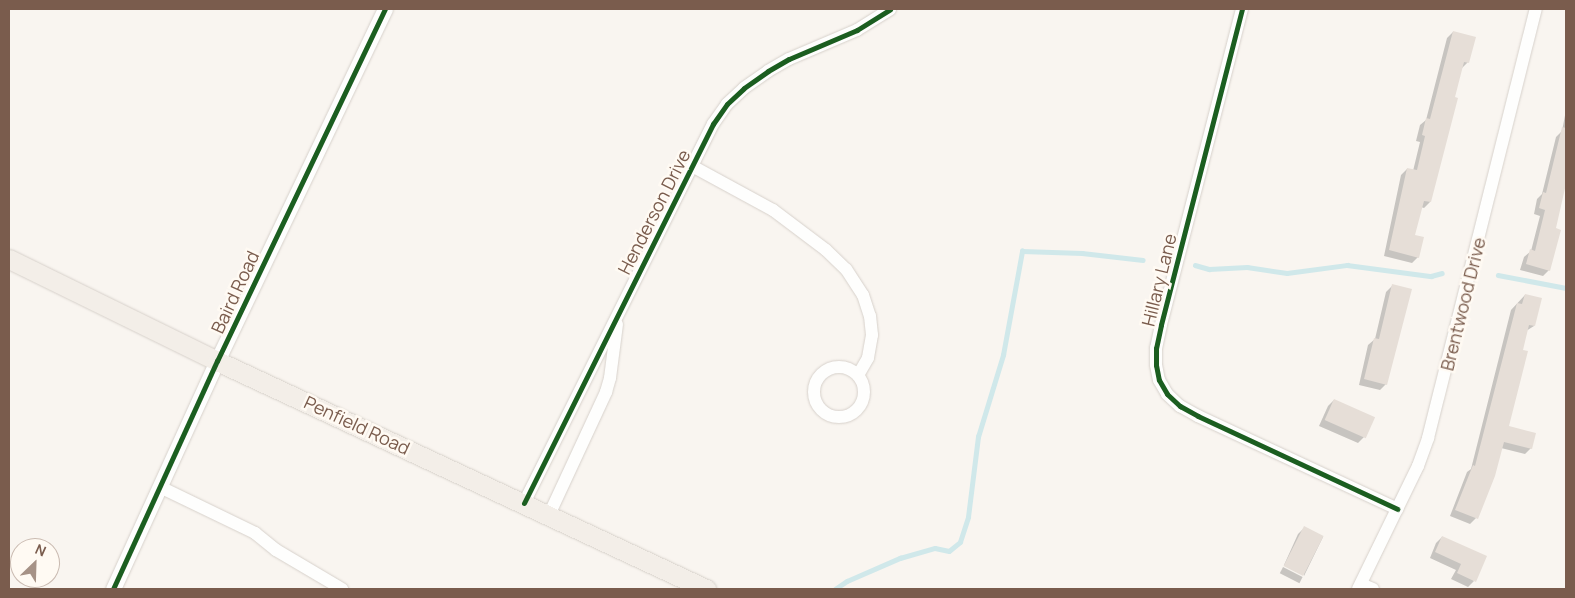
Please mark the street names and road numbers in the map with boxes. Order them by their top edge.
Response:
street label: Henderson Drive [613,146,695,278]
street label: Hillary Lane [1137,231,1181,329]
street label: Brentwood Drive [1436,235,1490,373]
street label: Baird Road [207,247,263,337]
street label: Penfield Road [301,391,413,459]

